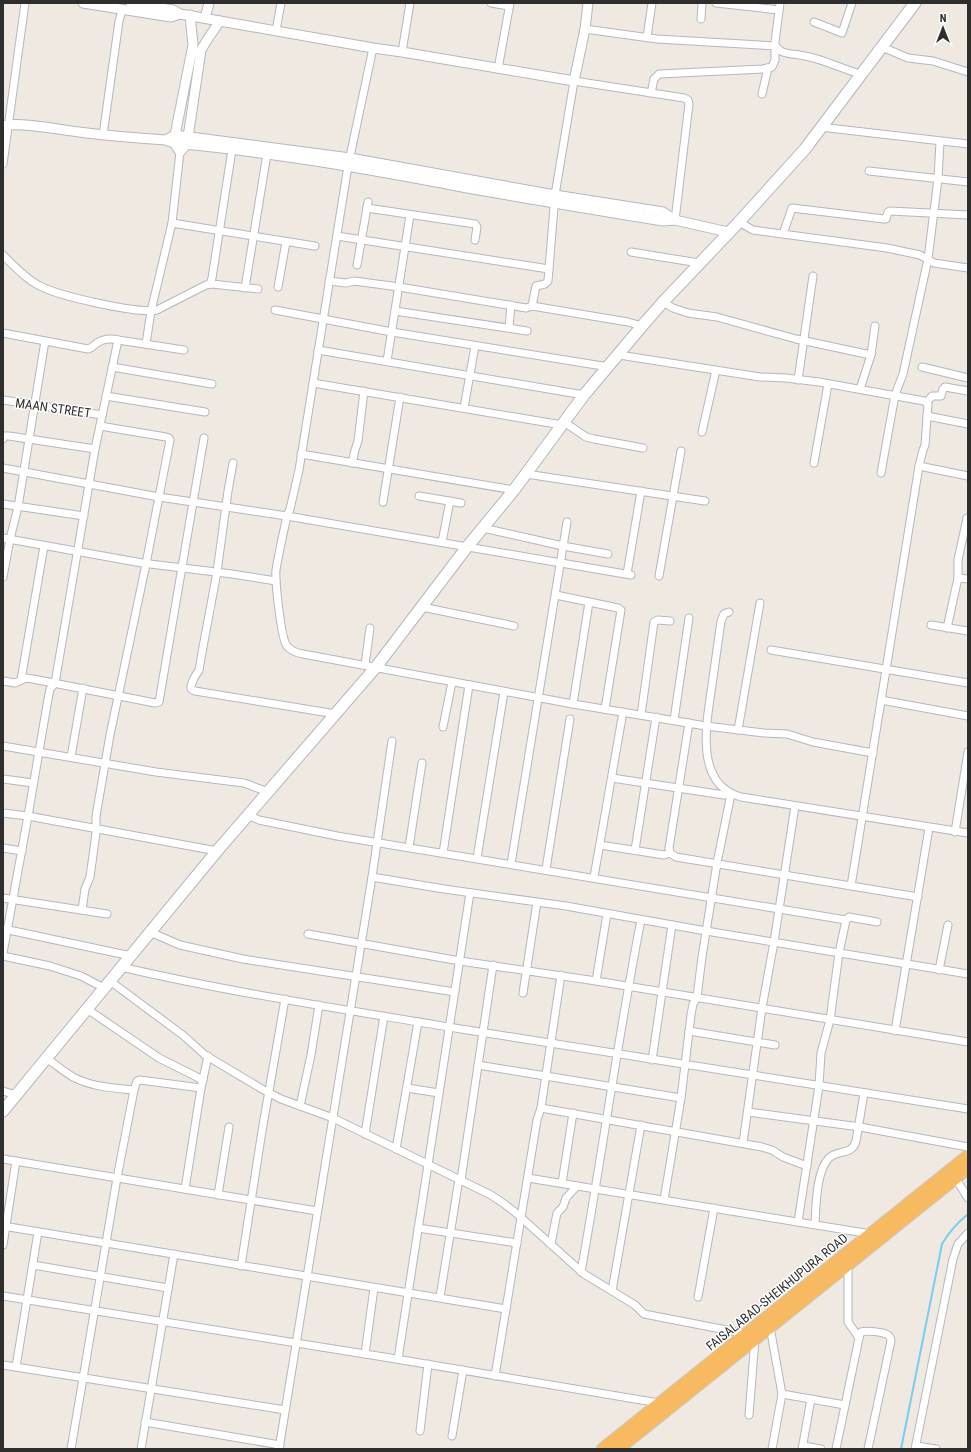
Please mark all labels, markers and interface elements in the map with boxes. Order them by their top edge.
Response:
north arrow [923,8,963,48]
text: N [940,12,947,25]
street label: MAAN STREET [14,395,92,421]
street label: FAISALABAD-SHEIKHUPURA ROAD [703,1230,851,1354]

